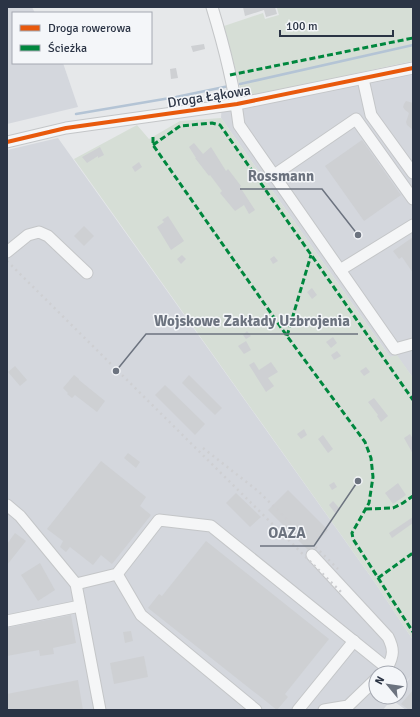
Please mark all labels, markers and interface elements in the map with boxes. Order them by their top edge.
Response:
legend [12,12,152,64]
scale bar [280,12,393,38]
text: 100 m [286,19,318,34]
text: Droga rowerowa [48,21,131,36]
text: Ścieżka [48,41,87,56]
street label: Droga Łąkowa [166,82,252,111]
callout: Rossmann [240,162,322,189]
text: Rossmann [248,167,314,185]
callout: Wojskowe Zakłady Uzbrojenia [146,307,358,334]
text: Wojskowe Zakłady Uzbrojenia [154,312,350,330]
callout: OAZA [260,519,314,546]
text: OAZA [268,524,306,542]
north arrow [368,665,408,705]
text: N [372,674,387,687]

